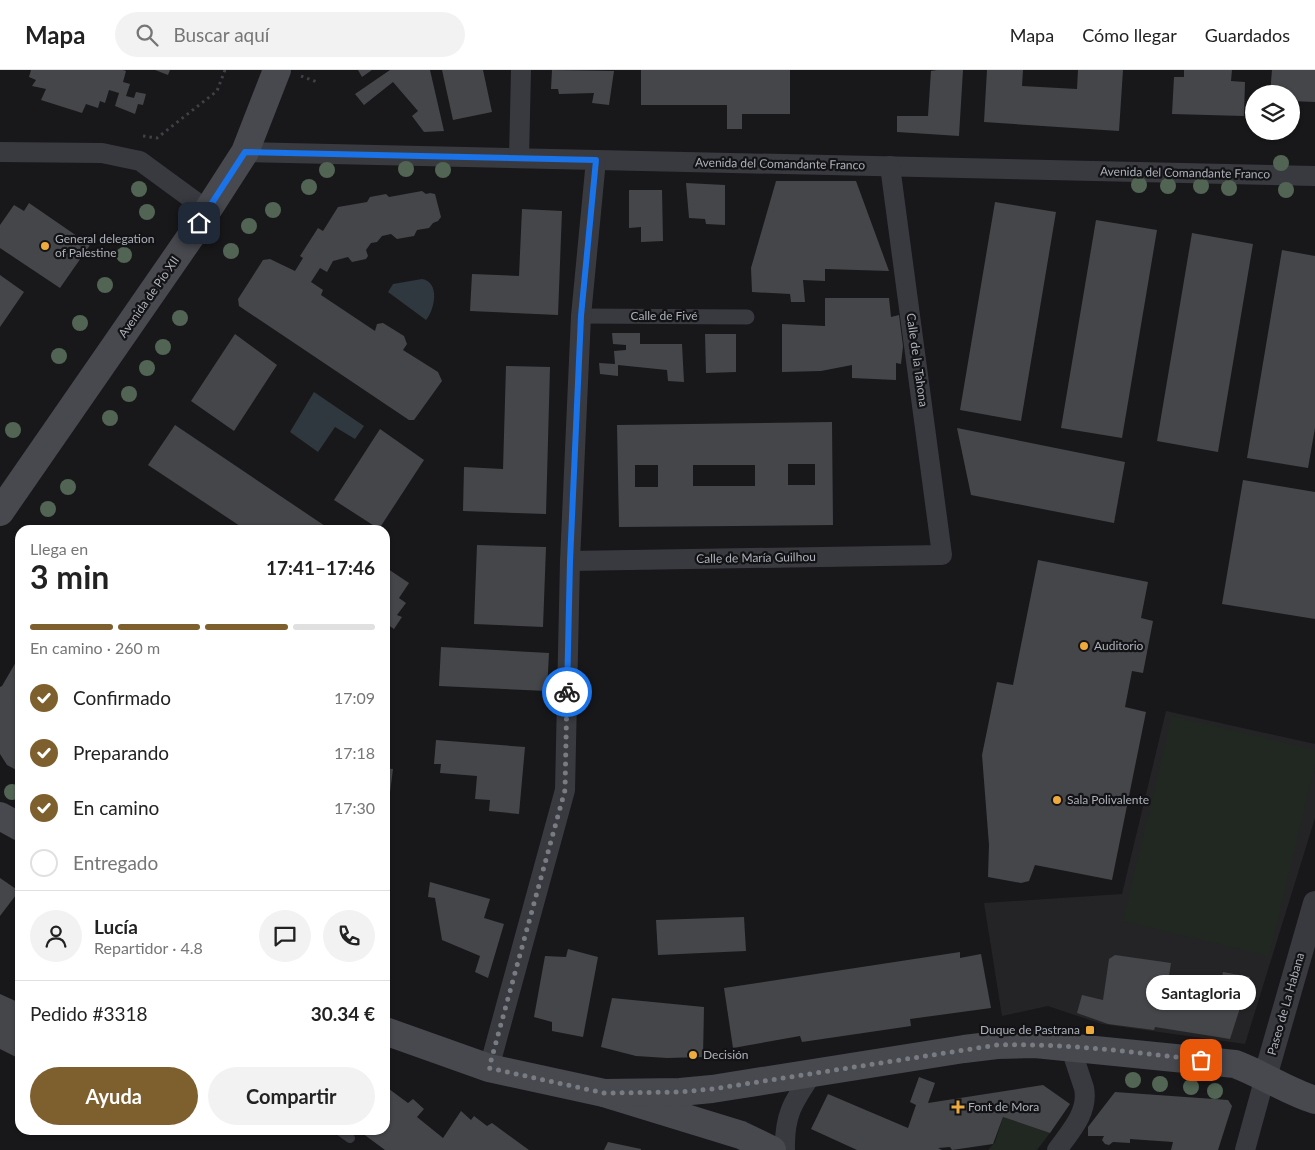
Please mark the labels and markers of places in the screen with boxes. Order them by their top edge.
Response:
pin [178,202,220,244]
place label: General delegation of Palestine [55,231,154,260]
marker: General delegation of Palestine [39,240,51,252]
place label: Auditorio [1094,638,1144,653]
marker: Auditorio [1078,640,1090,652]
place label: Sala Polivalente [1067,792,1149,807]
marker: Sala Polivalente [1051,794,1063,806]
callout: Santagloria [1146,975,1256,1010]
place label: Duque de Pastrana [980,1022,1080,1037]
marker: Duque de Pastrana [1084,1024,1096,1036]
pin [1180,1039,1222,1081]
place label: Decisión [703,1047,749,1062]
marker: Decisión [687,1049,699,1061]
place label: Font de Mora [968,1099,1039,1114]
marker: Font de Mora [952,1101,964,1113]

